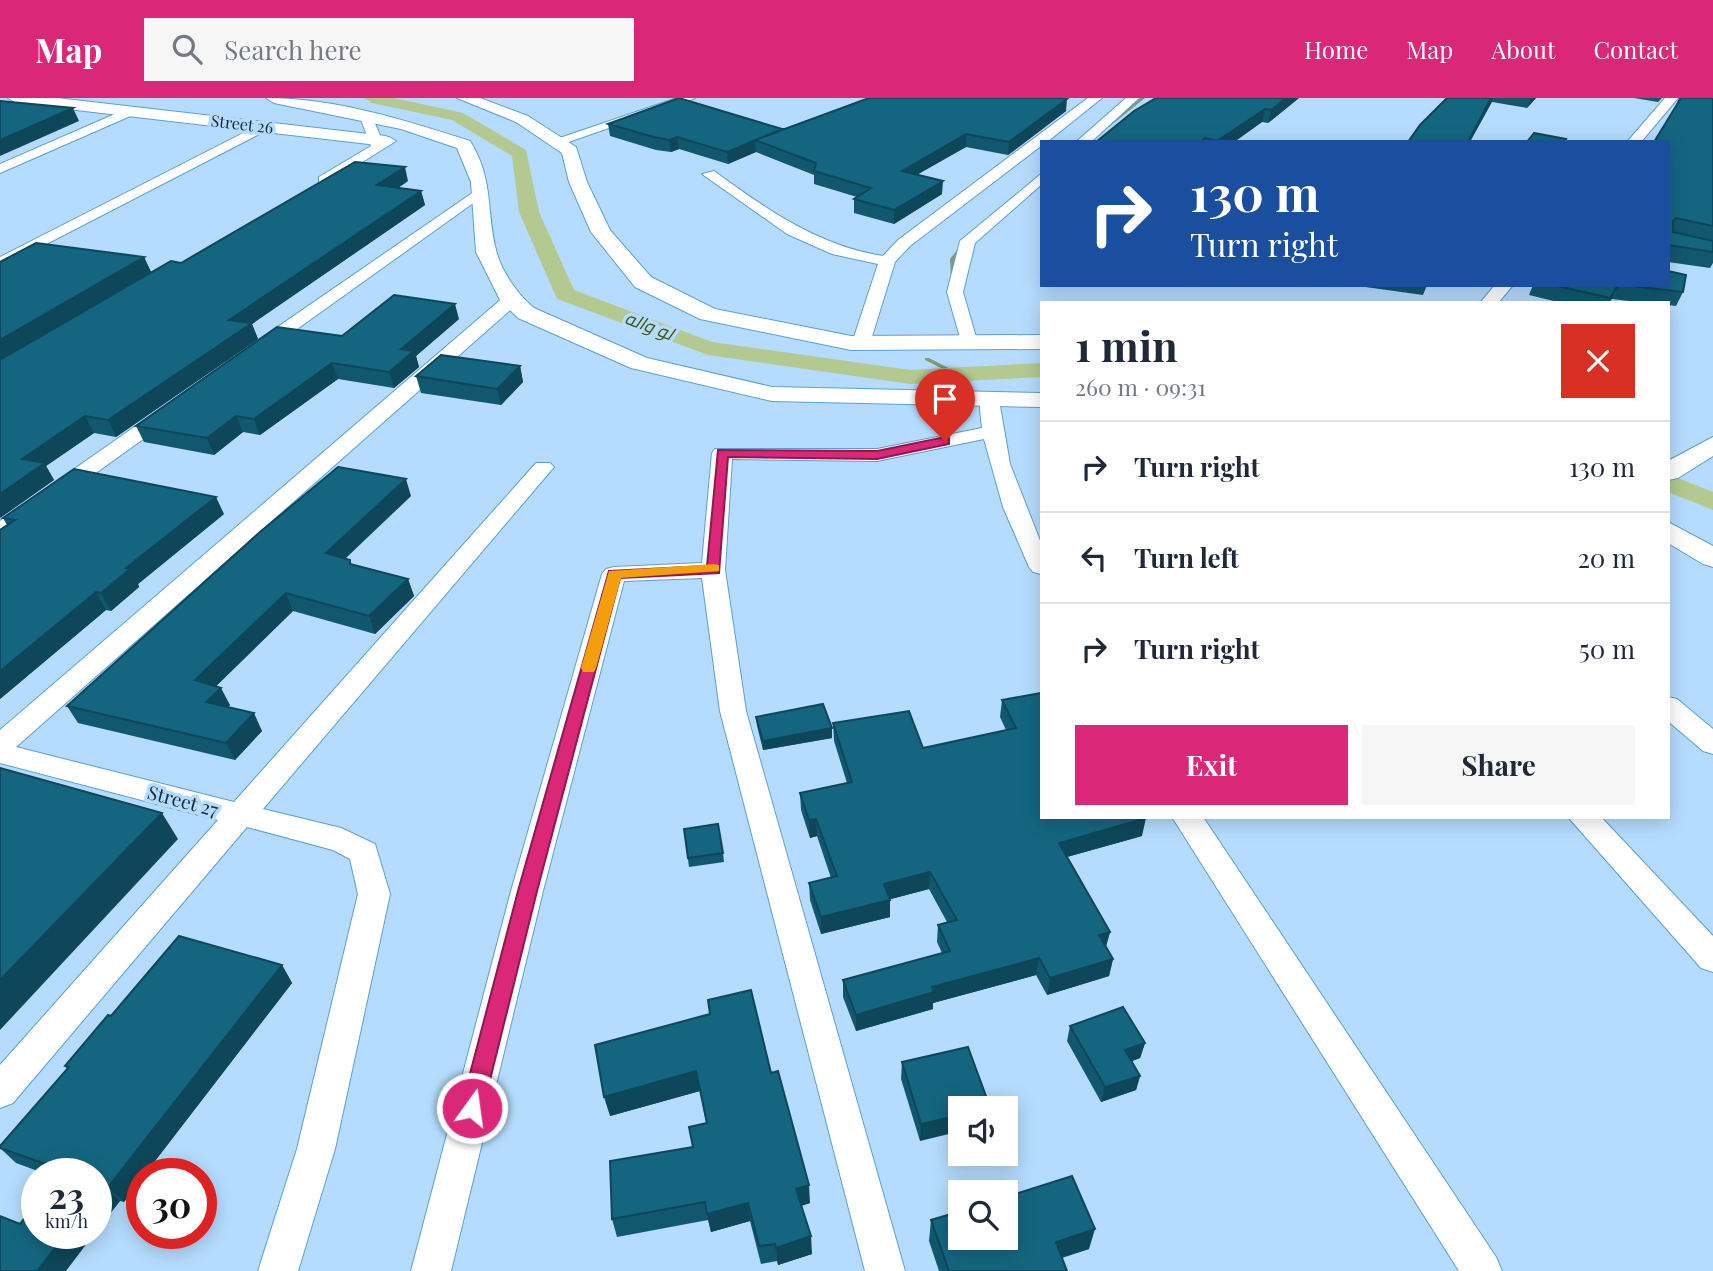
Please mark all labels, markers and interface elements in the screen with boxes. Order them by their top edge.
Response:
search box [144,18,634,81]
text: Map [35,27,102,71]
icon: search [168,30,206,68]
text: Search here [224,32,362,67]
text: Home [1304,33,1368,65]
text: Map [1406,33,1453,65]
text: About [1491,33,1555,65]
text: Contact [1593,33,1678,65]
street label: Street 26 [210,109,274,138]
text: 130 m [1190,159,1320,224]
icon: right [1075,168,1166,259]
text: Turn right [1190,222,1338,265]
water label: لو واله [622,305,679,346]
text: 1 min [1075,317,1178,373]
button: close [1561,324,1635,398]
pin [915,369,975,441]
text: 260 m · 09:31 [1075,371,1206,402]
icon: arrive [926,380,964,418]
icon: right [1075,448,1113,486]
text: Turn right [1134,449,1260,484]
text: 130 m [1569,449,1635,484]
icon: left [1075,539,1113,577]
text: Turn left [1134,540,1239,575]
text: 20 m [1577,540,1635,575]
icon: right [1075,630,1113,668]
text: Turn right [1134,631,1260,666]
text: 50 m [1579,631,1635,666]
button: Exit [1075,725,1348,805]
button: Share [1362,725,1635,805]
street label: Street 27 [145,778,222,822]
position arrow [435,1071,509,1145]
map controls [948,1096,1018,1250]
button: sound [948,1096,1018,1166]
speed limit sign: 30 [126,1158,217,1249]
text: 23 [49,1171,84,1218]
button: search [948,1180,1018,1250]
text: km/h [45,1209,88,1233]

